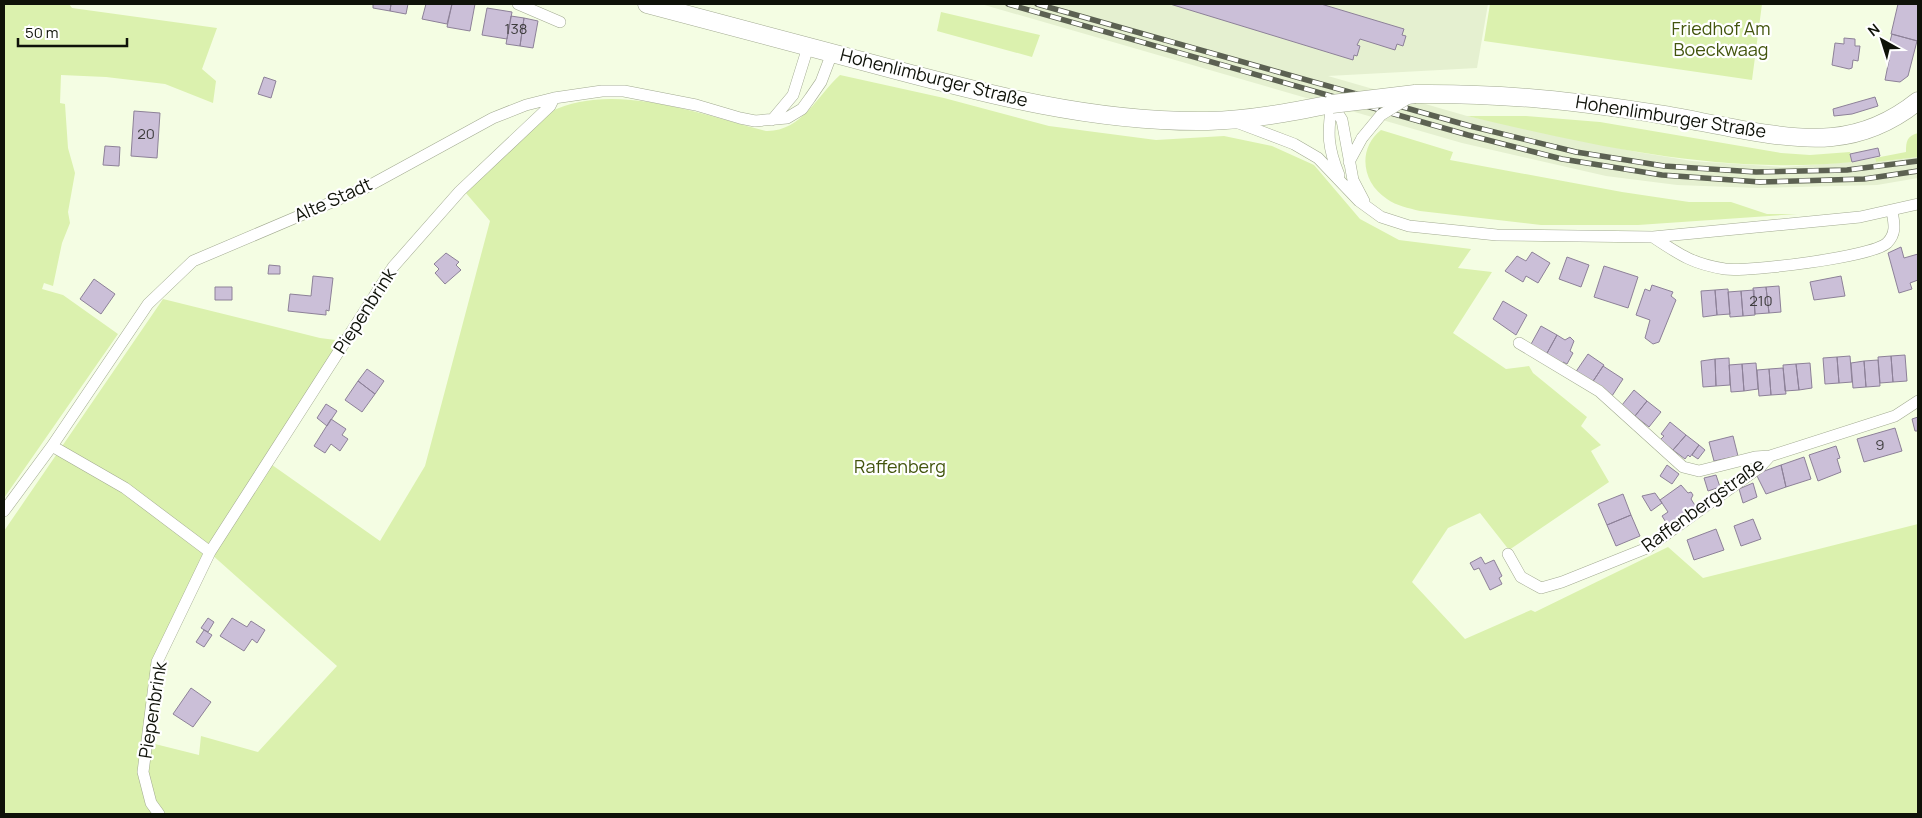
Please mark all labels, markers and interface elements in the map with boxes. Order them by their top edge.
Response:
scale bar [18,15,126,47]
north arrow [1857,15,1907,65]
park label: Friedhof Am Boeckwaag [1672,16,1770,61]
house number: 138 [505,18,527,39]
text: N [1864,19,1883,40]
text: 50 m [25,22,59,43]
street label: Hohenlimburger Straße [838,42,1031,112]
street label: Hohenlimburger Straße [1574,89,1768,143]
house number: 20 [137,123,155,144]
street label: Alte Stadt [290,171,375,227]
street label: Piepenbrink [327,262,401,358]
house number: 210 [1749,290,1773,311]
house number: 9 [1875,434,1885,455]
street label: Raffenbergstraße [1636,452,1768,557]
park label: Raffenberg [854,454,946,478]
street label: Piepenbrink [133,659,172,760]

